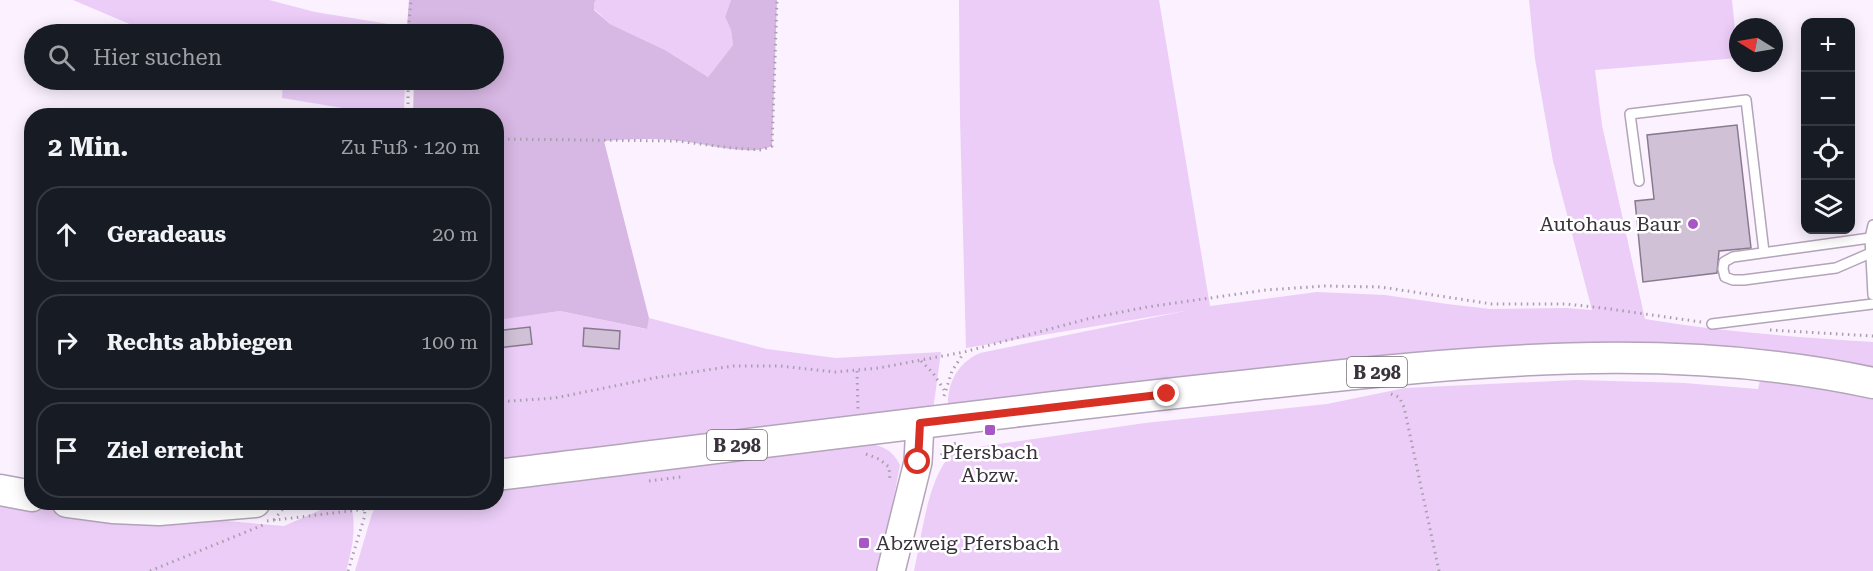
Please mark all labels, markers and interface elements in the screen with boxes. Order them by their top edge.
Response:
north arrow [1729,18,1783,72]
map controls [1801,18,1855,234]
button: + [1801,18,1855,72]
search box [24,24,504,90]
icon: search [45,41,78,74]
text: Hier suchen [93,45,222,70]
button: − [1801,72,1855,126]
button: locate [1801,126,1855,180]
text: 2 Min. [48,132,129,162]
text: Zu Fuß · 120 m [341,135,480,159]
button: layers [1801,180,1855,234]
place label: Autohaus Baur [1540,212,1681,236]
marker: Autohaus Baur [1686,217,1700,231]
icon: ahead [50,218,83,251]
text: Geradeaus [107,222,226,247]
text: 20 m [432,222,478,246]
icon: right [50,326,83,359]
text: Rechts abbiegen [107,330,293,355]
text: 100 m [421,330,478,354]
road number: B 298 [1347,357,1407,387]
route end [1153,380,1179,406]
marker: Pfersbach Abzw. [983,423,997,437]
road number: B 298 [707,430,767,460]
icon: arrive [50,434,83,467]
text: Ziel erreicht [107,438,243,463]
place label: Pfersbach Abzw. [942,440,1038,487]
route start [904,448,930,474]
place label: Abzweig Pfersbach [876,531,1060,555]
marker: Abzweig Pfersbach [857,536,871,550]

